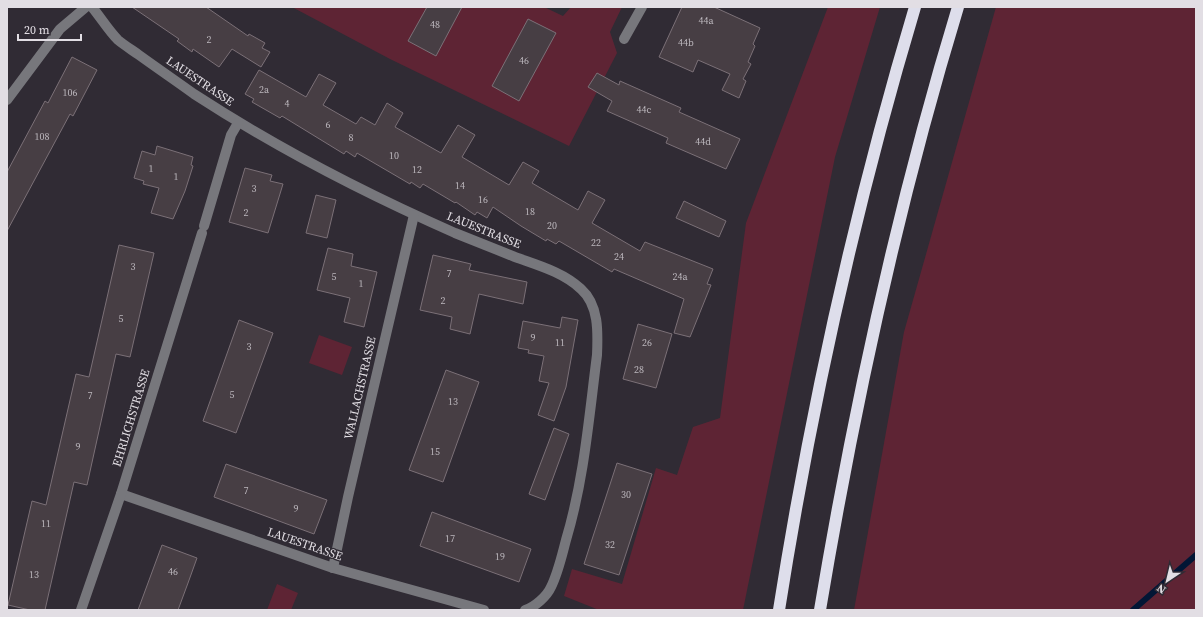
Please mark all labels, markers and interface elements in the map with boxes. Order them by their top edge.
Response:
house number: 44a [698,14,714,27]
scale bar [18,16,81,42]
house number: 48 [430,18,440,31]
text: 20 m [24,22,50,38]
house number: 2 [207,33,212,46]
house number: 44b [678,36,694,49]
street label: LAUESTRASSE [163,52,237,110]
house number: 46 [519,54,529,67]
house number: 2a [259,83,270,96]
house number: 106 [63,86,78,99]
house number: 4 [285,97,290,110]
house number: 44c [637,103,652,116]
house number: 6 [326,118,331,131]
house number: 108 [35,130,50,143]
house number: 8 [349,131,354,144]
house number: 44d [695,135,711,148]
house number: 10 [389,149,399,162]
house number: 1 [149,162,154,175]
house number: 12 [412,163,422,176]
house number: 1 [174,170,179,183]
house number: 14 [455,179,465,192]
house number: 3 [252,182,257,195]
house number: 16 [478,193,488,206]
house number: 18 [525,205,535,218]
house number: 2 [244,206,249,219]
street label: LAUESTRASSE [445,208,523,252]
house number: 20 [547,219,557,232]
house number: 22 [591,236,601,249]
house number: 24 [614,250,624,263]
house number: 3 [131,260,136,273]
house number: 7 [447,267,452,280]
house number: 5 [332,270,337,283]
house number: 24a [672,270,688,283]
house number: 1 [359,277,364,290]
house number: 2 [441,294,446,307]
house number: 5 [119,312,124,325]
house number: 9 [531,331,536,344]
street label: WALLACHSTRASSE [340,335,380,441]
house number: 11 [555,336,565,349]
house number: 26 [642,336,652,349]
house number: 3 [247,340,252,353]
house number: 28 [634,363,644,376]
street label: EHRLICHSTRASSE [109,367,153,469]
house number: 5 [230,388,235,401]
house number: 7 [88,389,93,402]
house number: 13 [448,395,458,408]
house number: 9 [76,440,81,453]
house number: 15 [430,445,440,458]
house number: 7 [244,484,249,497]
house number: 30 [621,488,631,501]
house number: 9 [294,502,299,515]
house number: 11 [41,517,51,530]
street label: LAUESTRASSE [265,524,345,564]
house number: 17 [445,532,455,545]
house number: 32 [605,538,615,551]
house number: 19 [495,550,505,563]
north arrow [1147,561,1187,601]
house number: 46 [168,565,178,578]
house number: 13 [29,568,39,581]
text: N [1154,580,1169,597]

